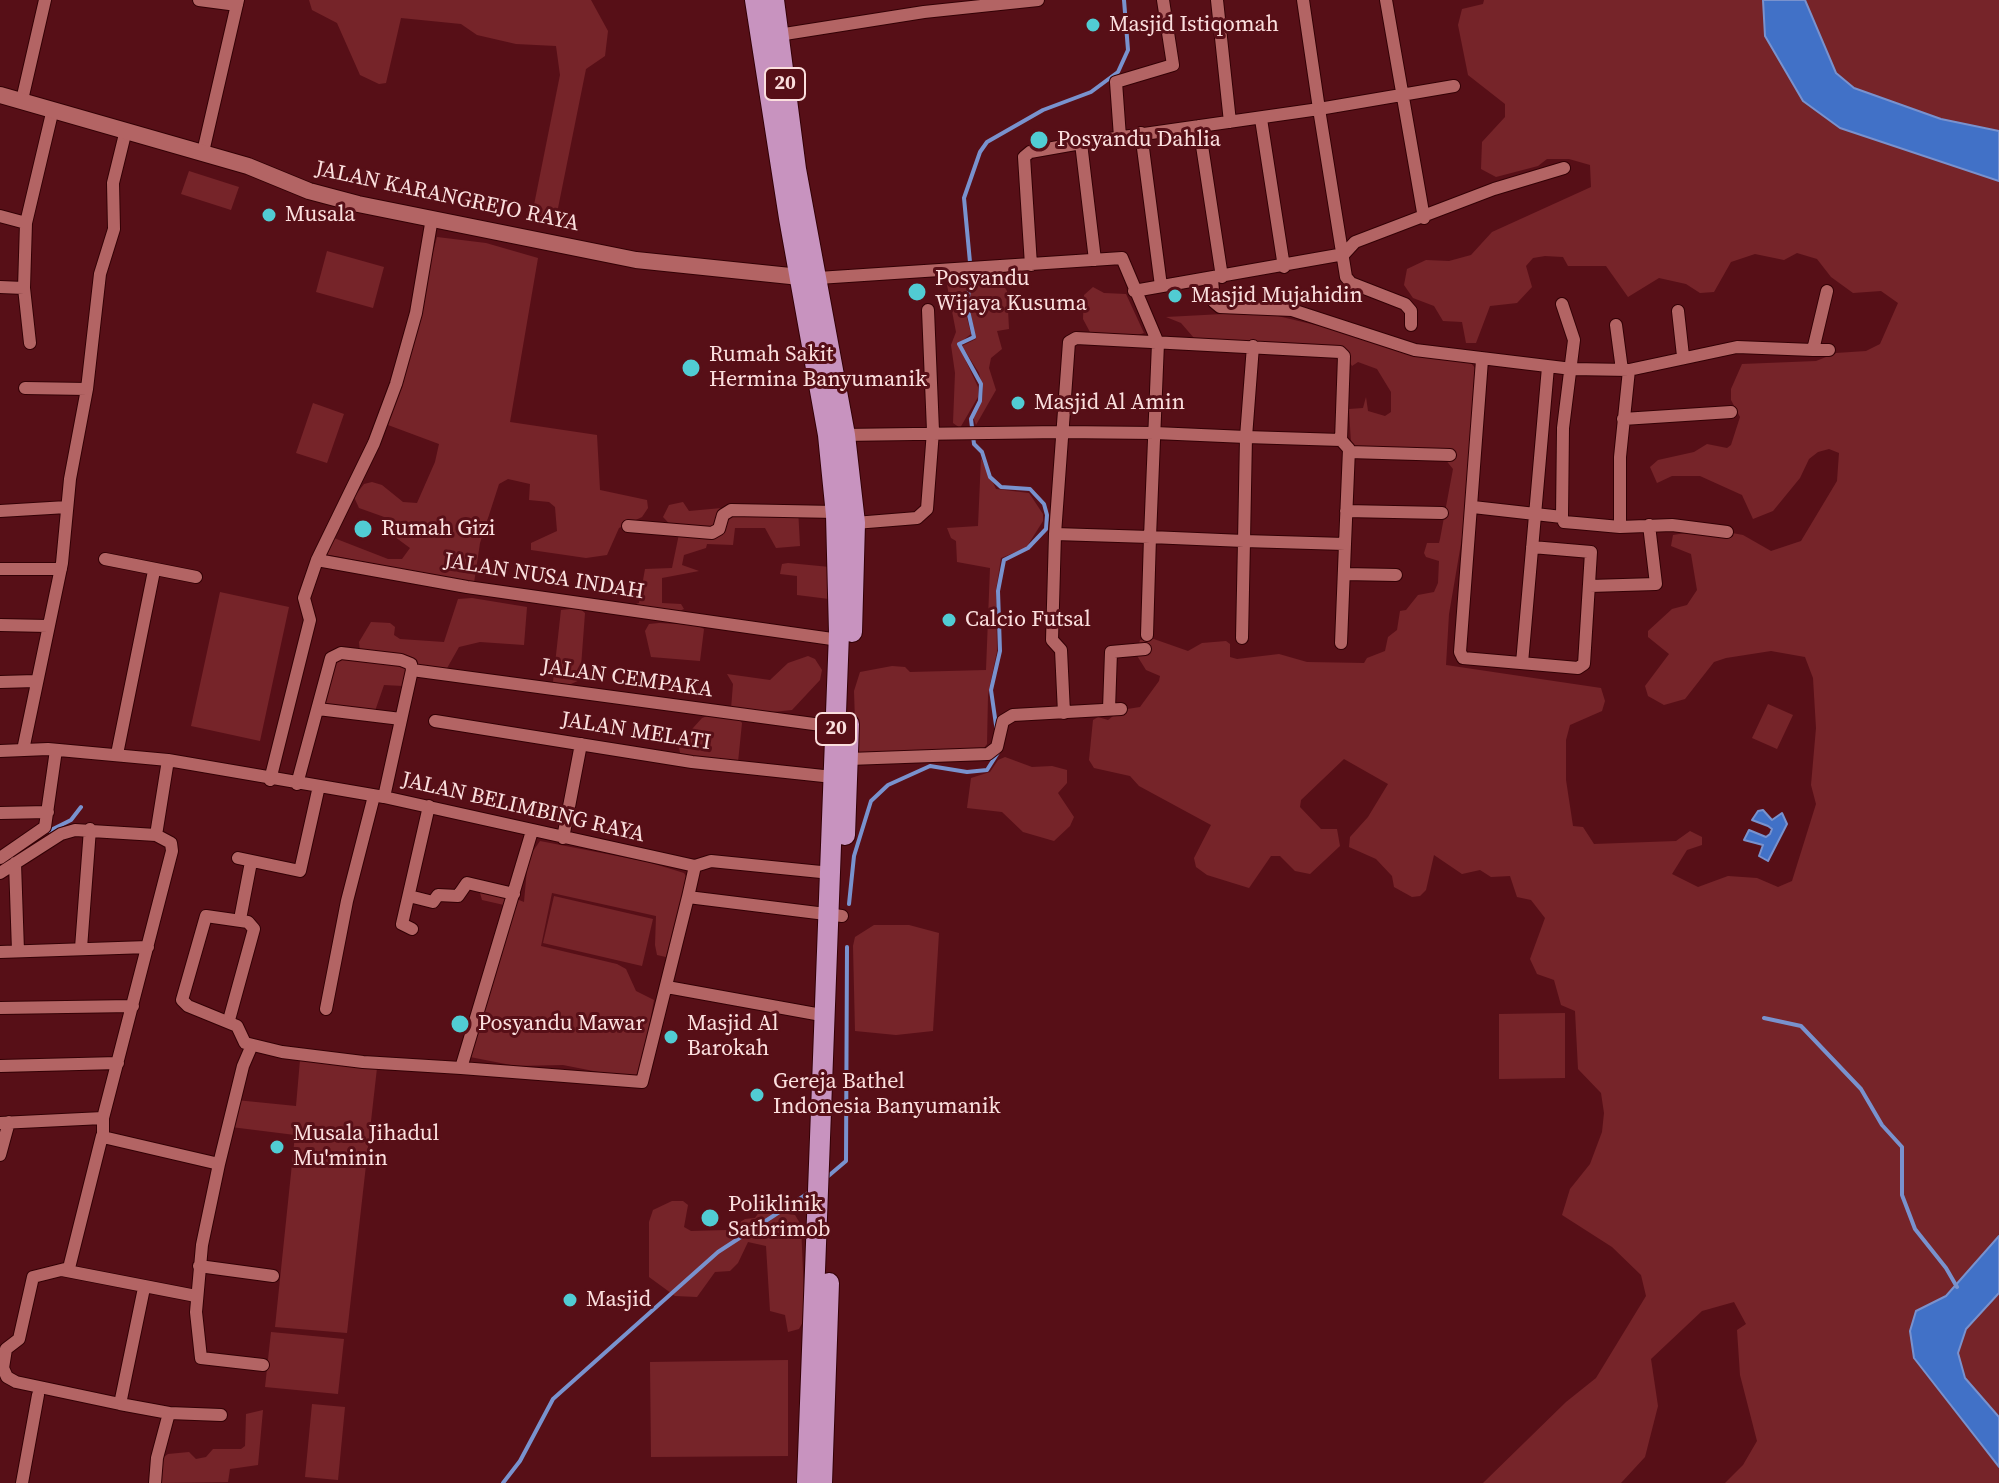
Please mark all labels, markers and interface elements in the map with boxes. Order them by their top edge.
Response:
place label: Masjid Istiqomah [1109,12,1279,38]
marker: Masjid Istiqomah [1084,16,1102,34]
road number: 20 [765,68,805,100]
place label: Posyandu Dahlia [1057,127,1221,153]
marker: Posyandu Dahlia [1028,129,1050,151]
street label: JALAN KARANGREJO RAYA [313,156,581,238]
place label: Musala [285,202,355,228]
marker: Musala [260,206,278,224]
place label: Posyandu Wijaya Kusuma [935,266,1087,318]
marker: Posyandu Wijaya Kusuma [906,281,928,303]
place label: Masjid Mujahidin [1191,283,1363,309]
marker: Masjid Mujahidin [1166,287,1184,305]
place label: Rumah Sakit Hermina Banyumanik [709,342,927,394]
marker: Rumah Sakit Hermina Banyumanik [680,357,702,379]
place label: Masjid Al Amin [1034,390,1185,416]
marker: Masjid Al Amin [1009,394,1027,412]
place label: Rumah Gizi [381,516,495,542]
marker: Rumah Gizi [352,518,374,540]
street label: JALAN NUSA INDAH [442,548,646,606]
place label: Calcio Futsal [965,607,1091,633]
marker: Calcio Futsal [940,611,958,629]
street label: JALAN CEMPAKA [540,654,714,704]
street label: JALAN MELATI [559,707,713,757]
road number: 20 [816,713,856,745]
street label: JALAN BELIMBING RAYA [399,767,647,849]
place label: Posyandu Mawar [478,1011,645,1037]
place label: Masjid Al Barokah [687,1011,779,1062]
marker: Posyandu Mawar [449,1013,471,1035]
marker: Masjid Al Barokah [662,1028,680,1046]
place label: Gereja Bathel Indonesia Banyumanik [773,1069,1001,1120]
marker: Gereja Bathel Indonesia Banyumanik [748,1086,766,1104]
place label: Musala Jihadul Mu'minin [293,1121,439,1172]
marker: Musala Jihadul Mu'minin [268,1138,286,1156]
place label: Poliklinik Satbrimob [728,1192,831,1244]
marker: Poliklinik Satbrimob [699,1207,721,1229]
place label: Masjid [586,1287,651,1313]
marker: Masjid [561,1291,579,1309]

